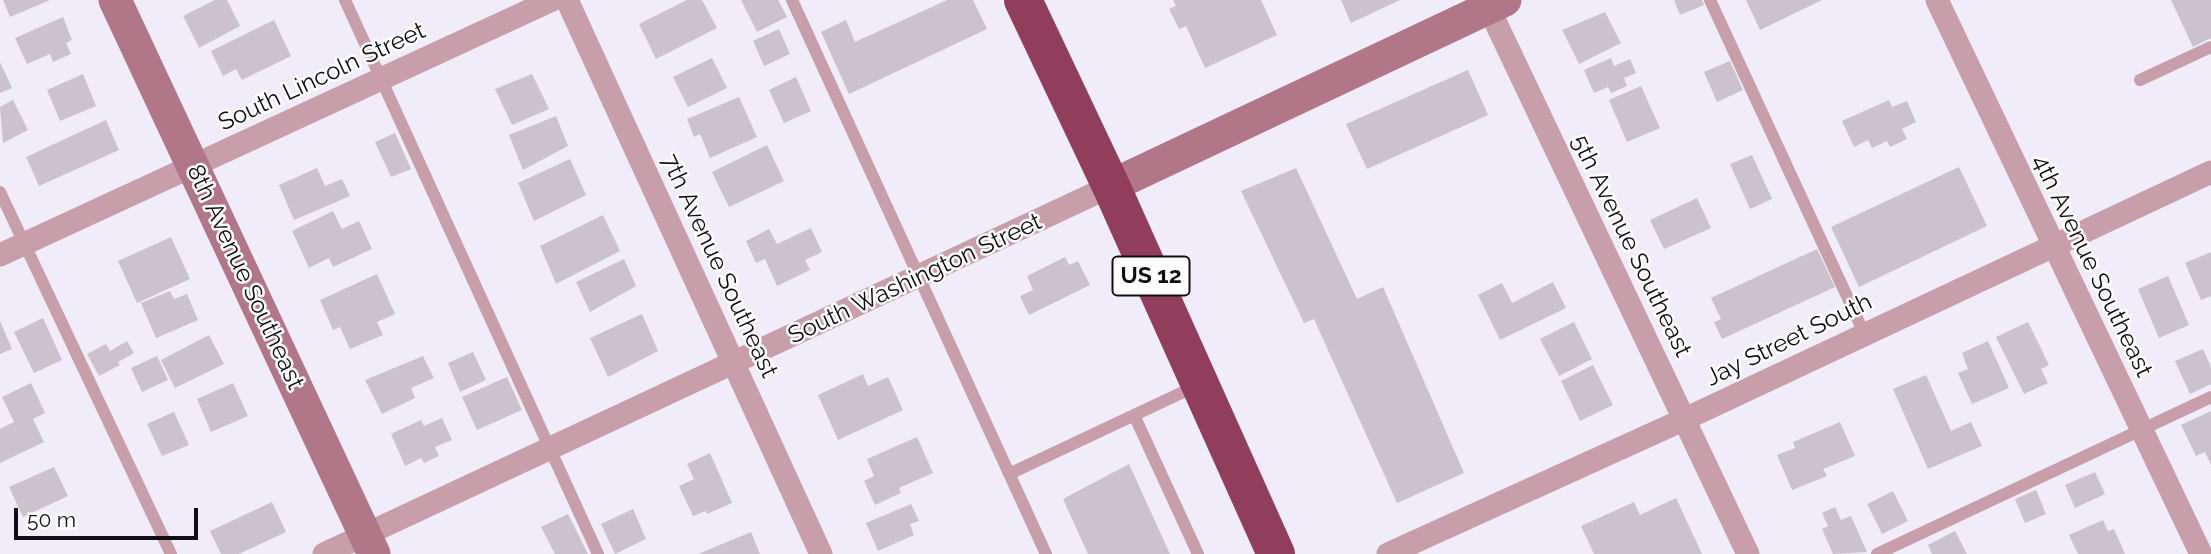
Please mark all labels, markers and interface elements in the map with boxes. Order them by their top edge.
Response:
street label: South Lincoln Street [214,16,430,138]
street label: 5th Avenue Southeast [1565,130,1697,362]
street label: 7th Avenue Southeast [655,150,783,382]
street label: 4th Avenue Southeast [2026,150,2158,382]
street label: 8th Avenue Southeast [180,160,310,394]
street label: South Washington Street [784,208,1046,350]
road number: US 12 [1112,256,1190,296]
street label: Jay Street South [1701,287,1877,393]
scale bar [18,494,201,538]
text: 50 m [27,507,76,532]

